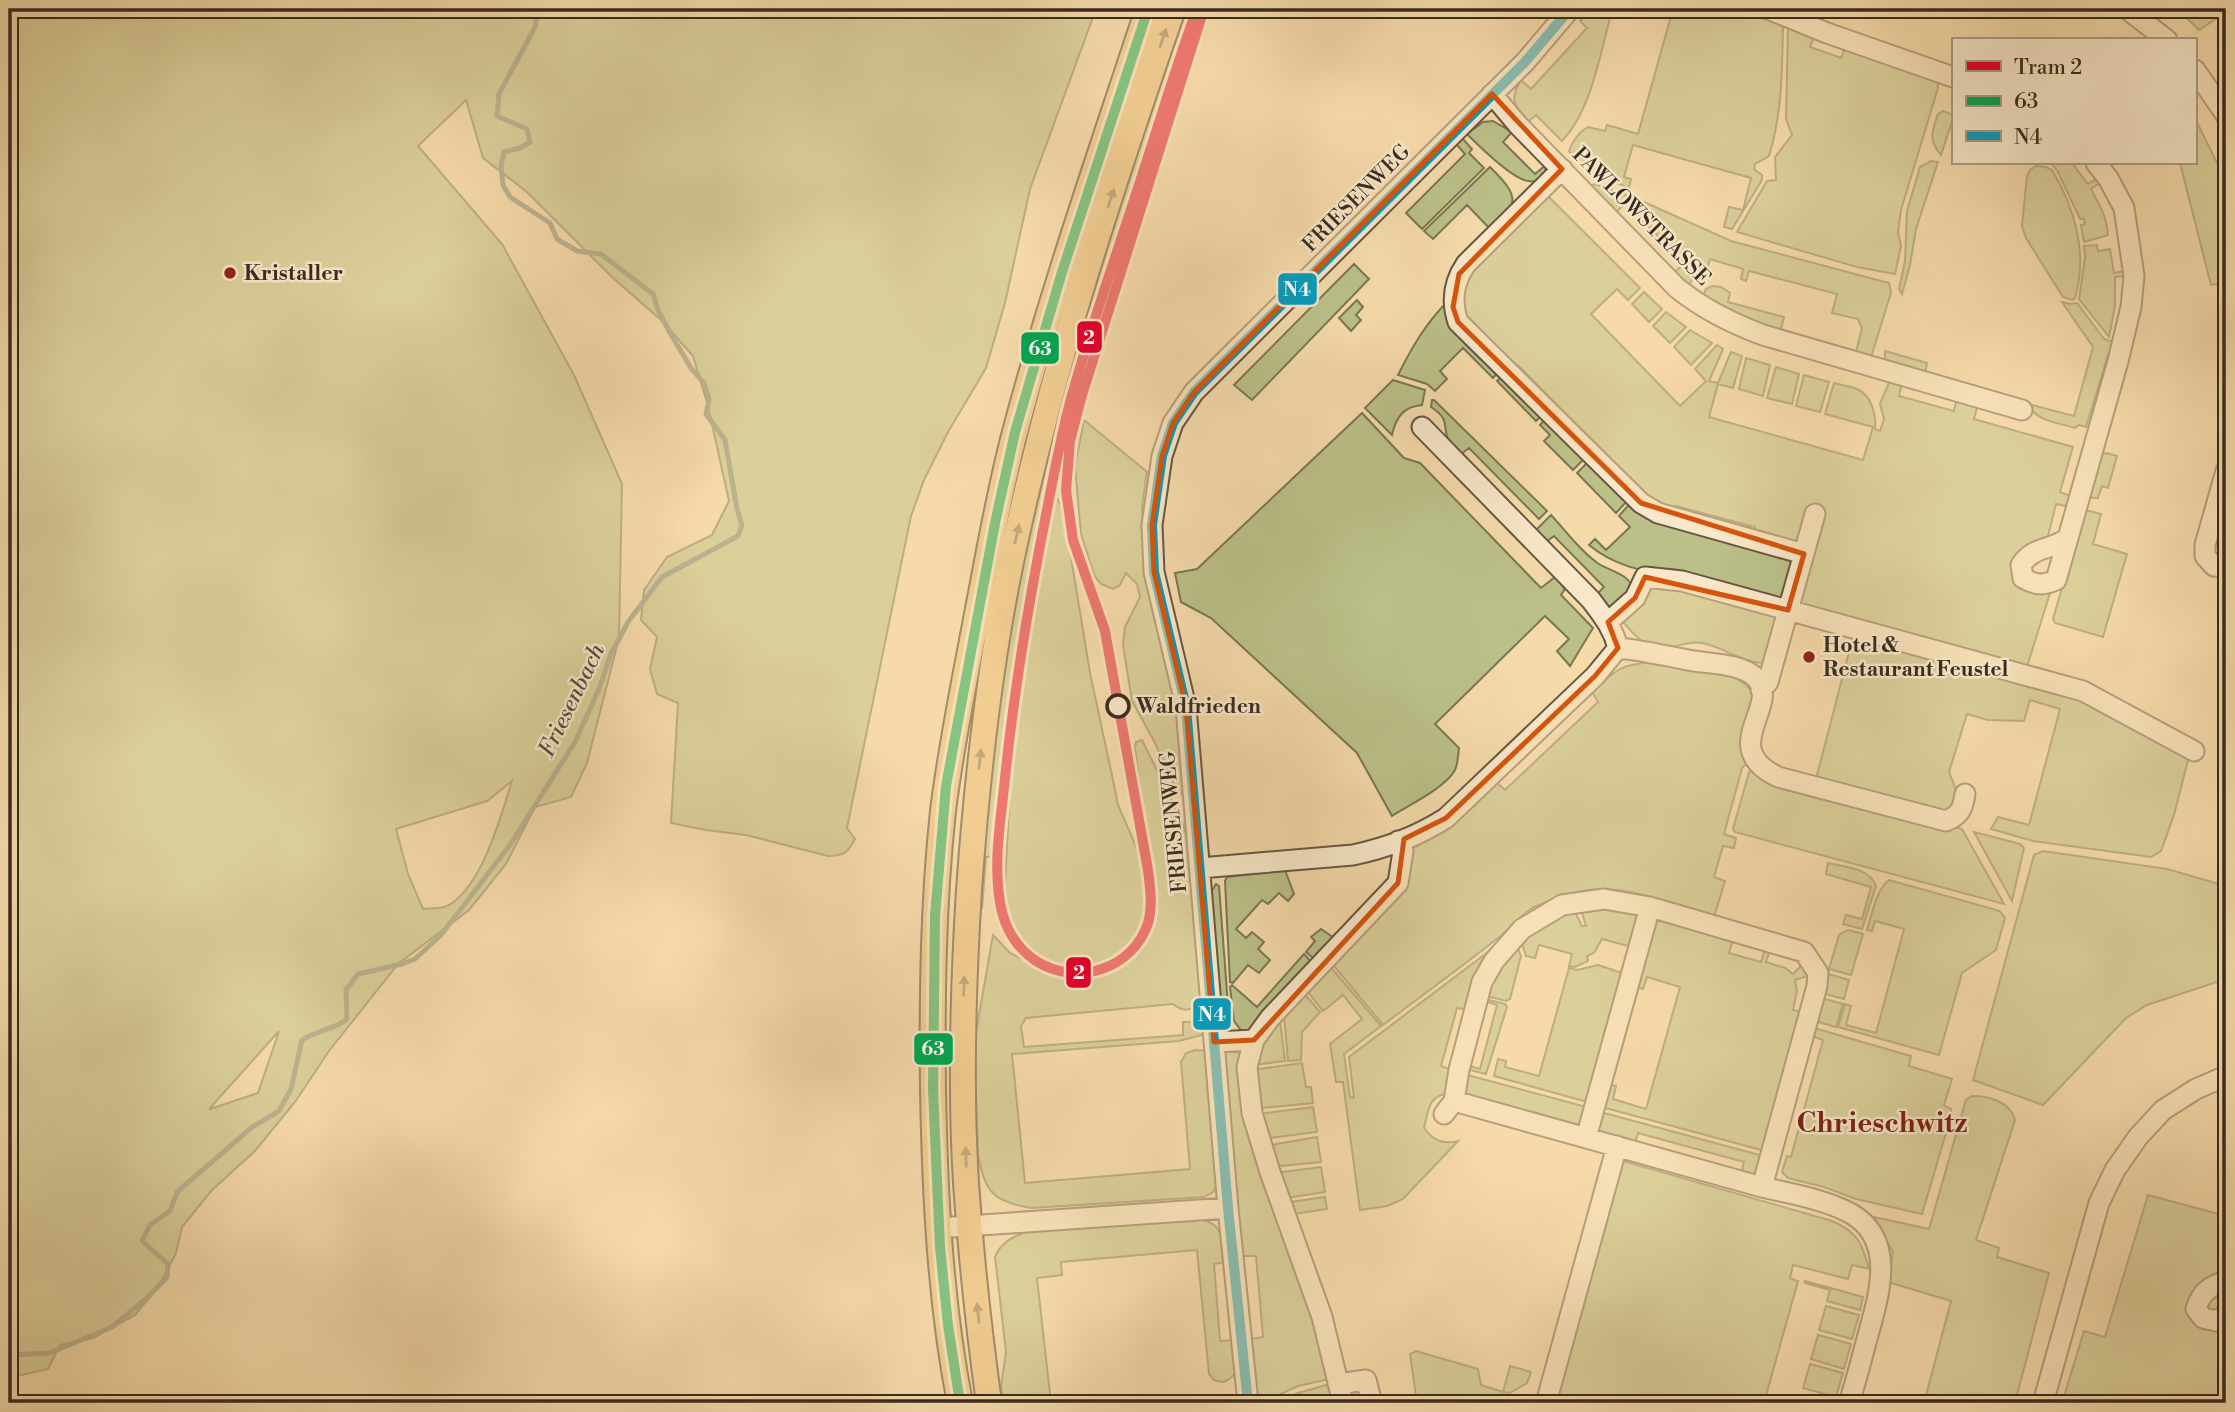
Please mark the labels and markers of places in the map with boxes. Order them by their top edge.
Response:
place label: Kristaller [244,261,343,287]
marker: Kristaller [222,265,238,281]
place label: Hotel & Restaurant Feustel [1823,633,2009,683]
marker: Hotel & Restaurant Feustel [1801,649,1817,665]
marker: Waldfrieden [1106,694,1130,718]
place label: Waldfrieden [1135,694,1261,720]

